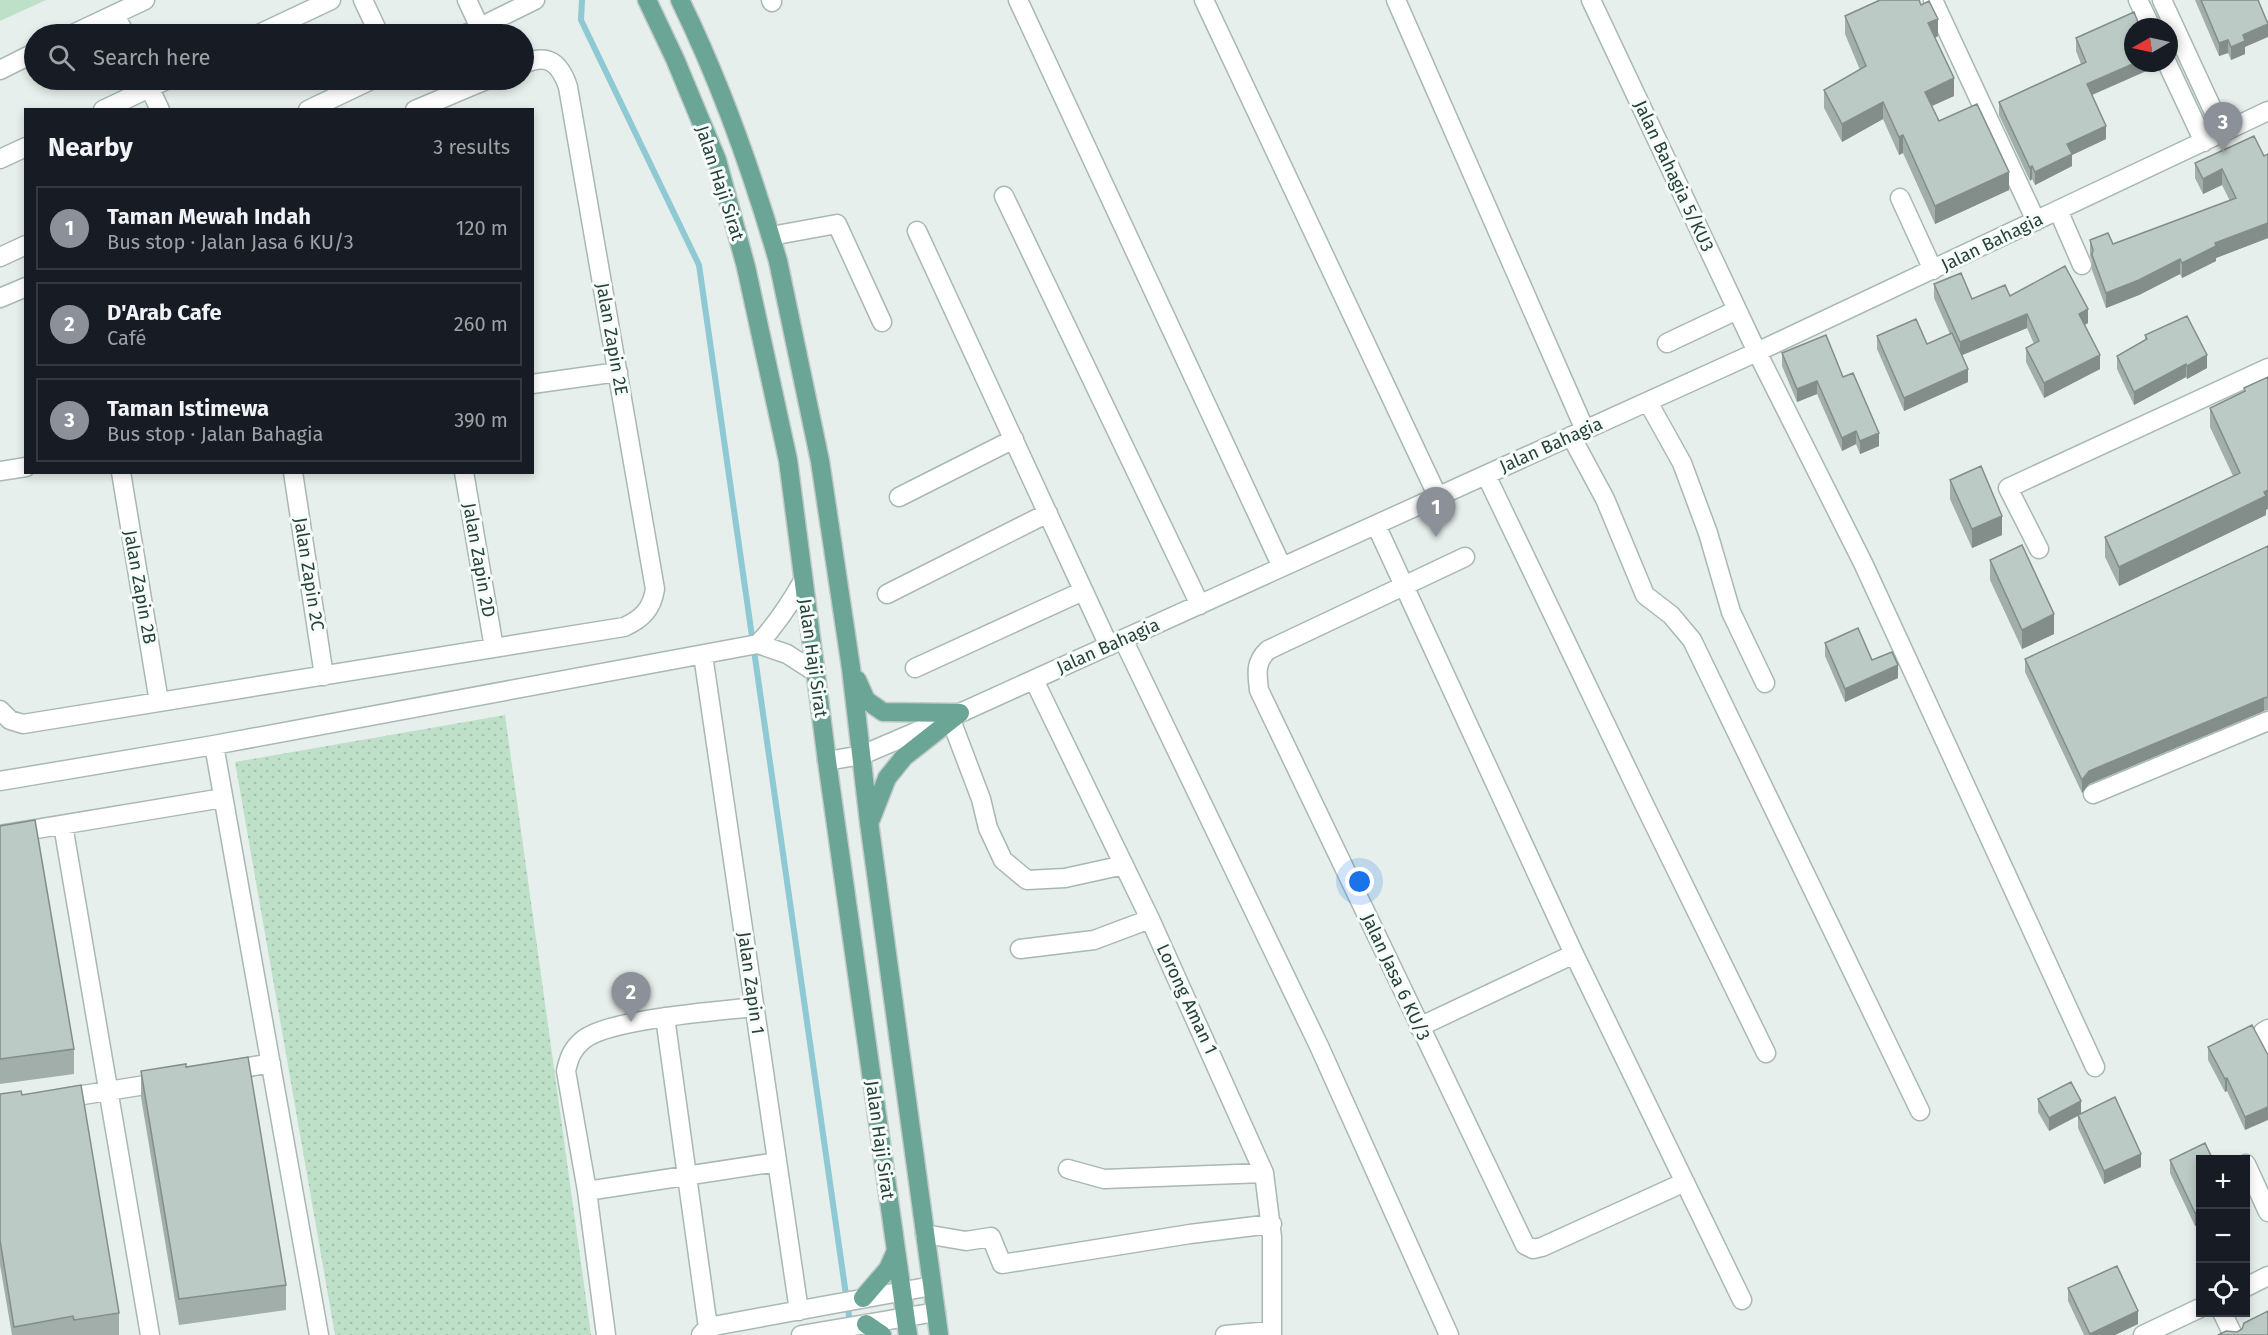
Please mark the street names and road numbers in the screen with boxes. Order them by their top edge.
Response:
street label: Jalan Bahagia 5/KU3 [1629,97,1719,255]
street label: Jalan Haji Sirat [691,123,749,244]
street label: Jalan Bahagia [1938,208,2046,276]
street label: Jalan Zapin 2E [591,281,633,397]
street label: Jalan Bahagia [1496,412,1606,478]
street label: Jalan Zapin 2D [458,501,500,619]
street label: Jalan Zapin 2C [289,516,329,632]
street label: Jalan Zapin 2B [119,528,161,646]
street label: Jalan Haji Sirat [794,597,832,719]
street label: Jalan Bahagia [1053,613,1163,679]
street label: Jalan Jasa 6 KU/3 [1357,910,1435,1044]
street label: Jalan Zapin 1 [733,930,769,1036]
street label: Lorong Aman 1 [1152,940,1222,1058]
street label: Jalan Haji Sirat [861,1079,899,1201]

